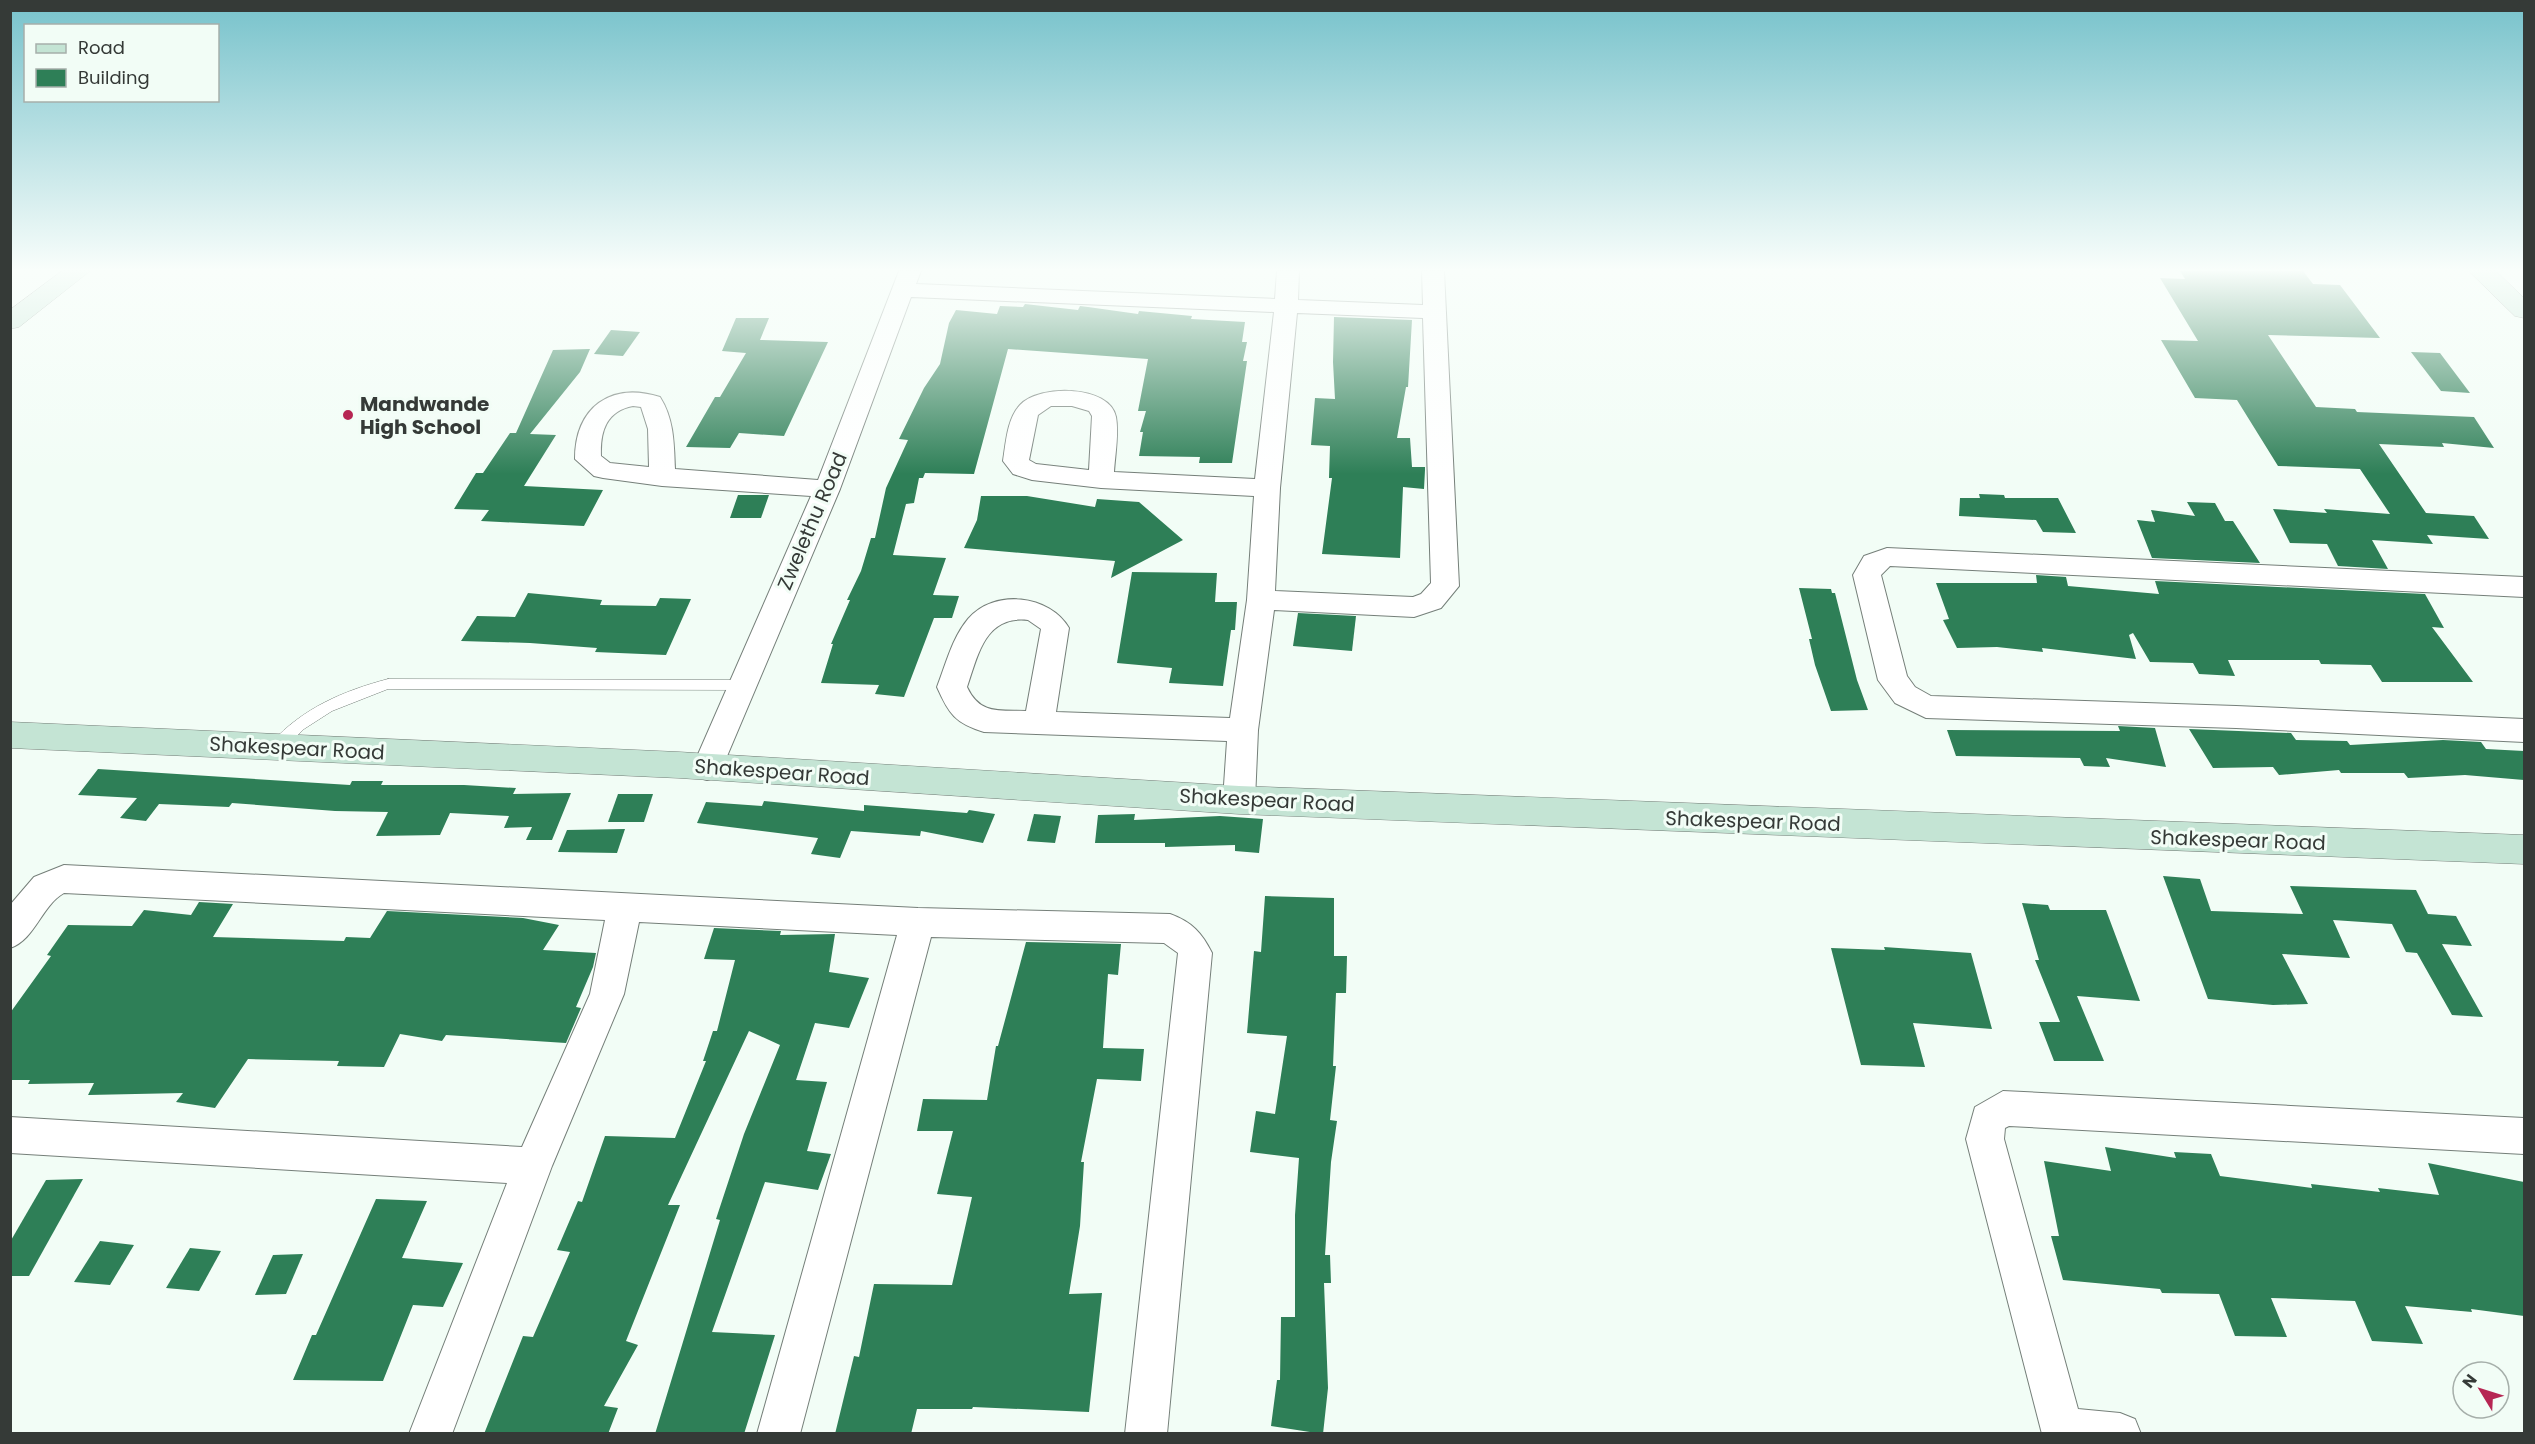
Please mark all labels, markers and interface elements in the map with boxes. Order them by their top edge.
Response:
legend [24,24,219,102]
text: Road [78,35,125,60]
text: Building [78,65,150,90]
place label: Mandwande High School [360,390,489,441]
marker: Mandwande High School [341,408,355,422]
street label: Zwelethu Road [770,448,854,594]
street label: Shakespear Road [209,729,385,767]
street label: Shakespear Road [694,752,870,792]
street label: Shakespear Road [1179,781,1355,819]
street label: Shakespear Road [1665,804,1841,838]
street label: Shakespear Road [2150,823,2326,857]
north arrow [2451,1360,2511,1420]
text: N [2457,1369,2482,1393]

